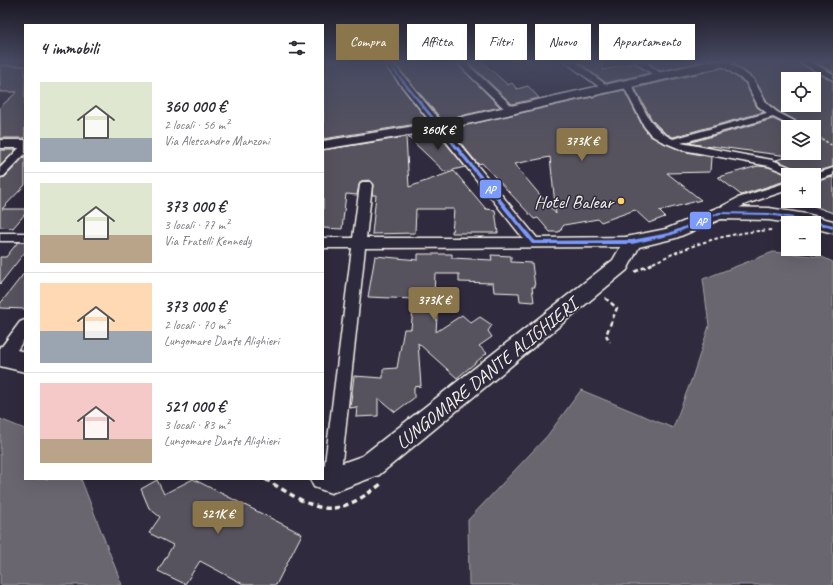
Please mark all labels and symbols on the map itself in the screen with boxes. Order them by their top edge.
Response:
pin: 360K € [405,117,471,151]
pin: 373K € [549,128,615,162]
line badge: AP [479,179,502,199]
text: AP [485,182,497,196]
place label: Hotel Balear [534,190,615,214]
marker: Hotel Balear [616,196,626,206]
line badge: AP [689,211,712,230]
text: AP [696,214,708,228]
pin: 373K € [401,287,467,321]
street label: LUNGOMARE DANTE ALIGHIERI [391,290,586,455]
pin: 521K € [185,501,251,535]

